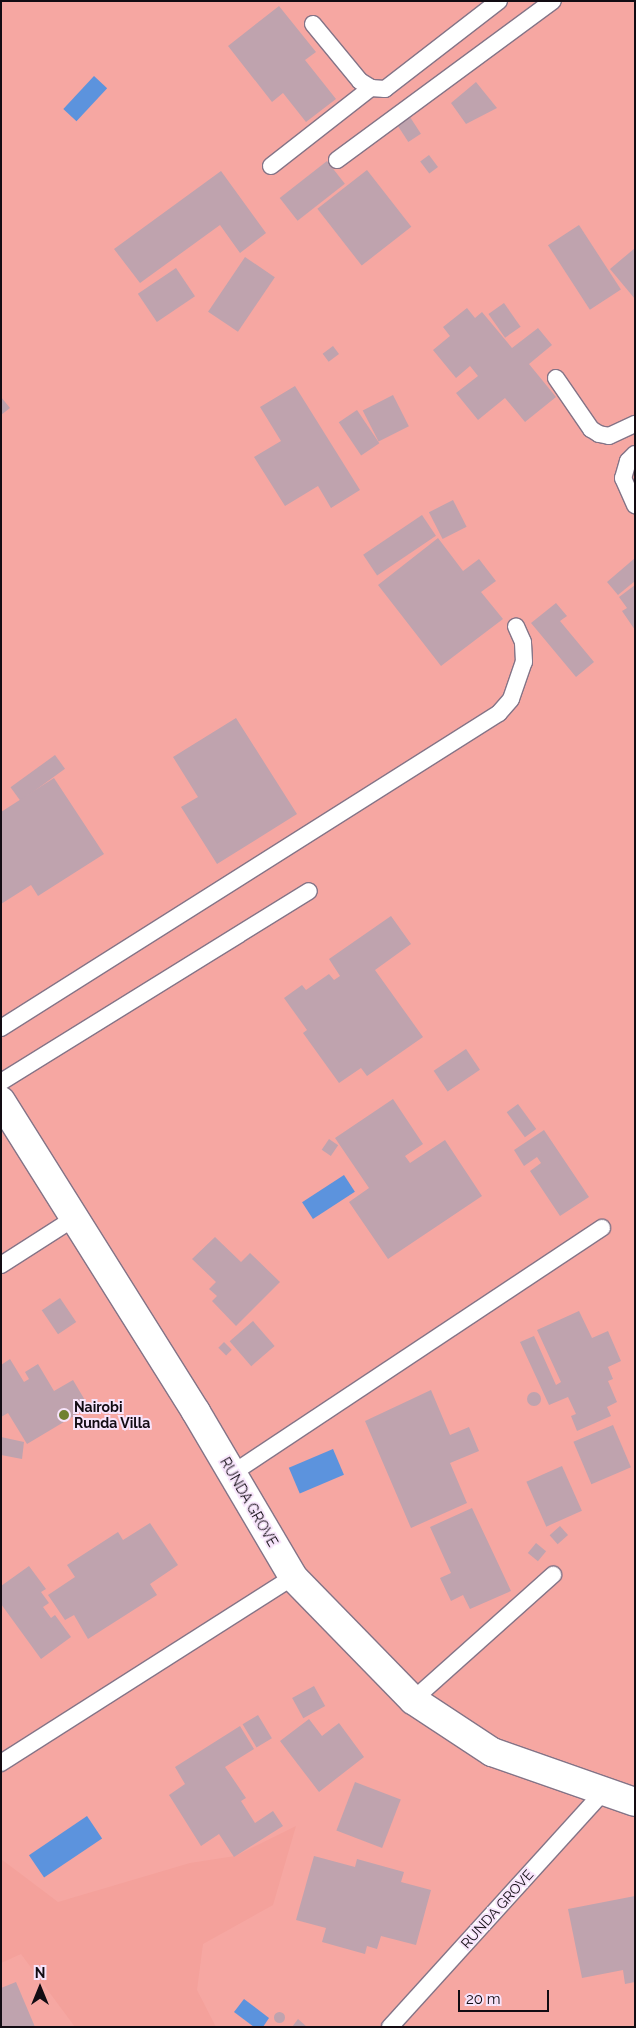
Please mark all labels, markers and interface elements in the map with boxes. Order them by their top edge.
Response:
place label: Nairobi Runda Villa [74,1399,151,1431]
marker: Nairobi Runda Villa [58,1409,70,1421]
street label: RUNDA GROVE [217,1454,281,1550]
street label: RUNDA GROVE [457,1866,537,1952]
north arrow [15,1963,65,2013]
text: N [35,1965,45,1981]
scale bar [461,1980,552,2012]
text: 20 m [466,1990,501,2008]

